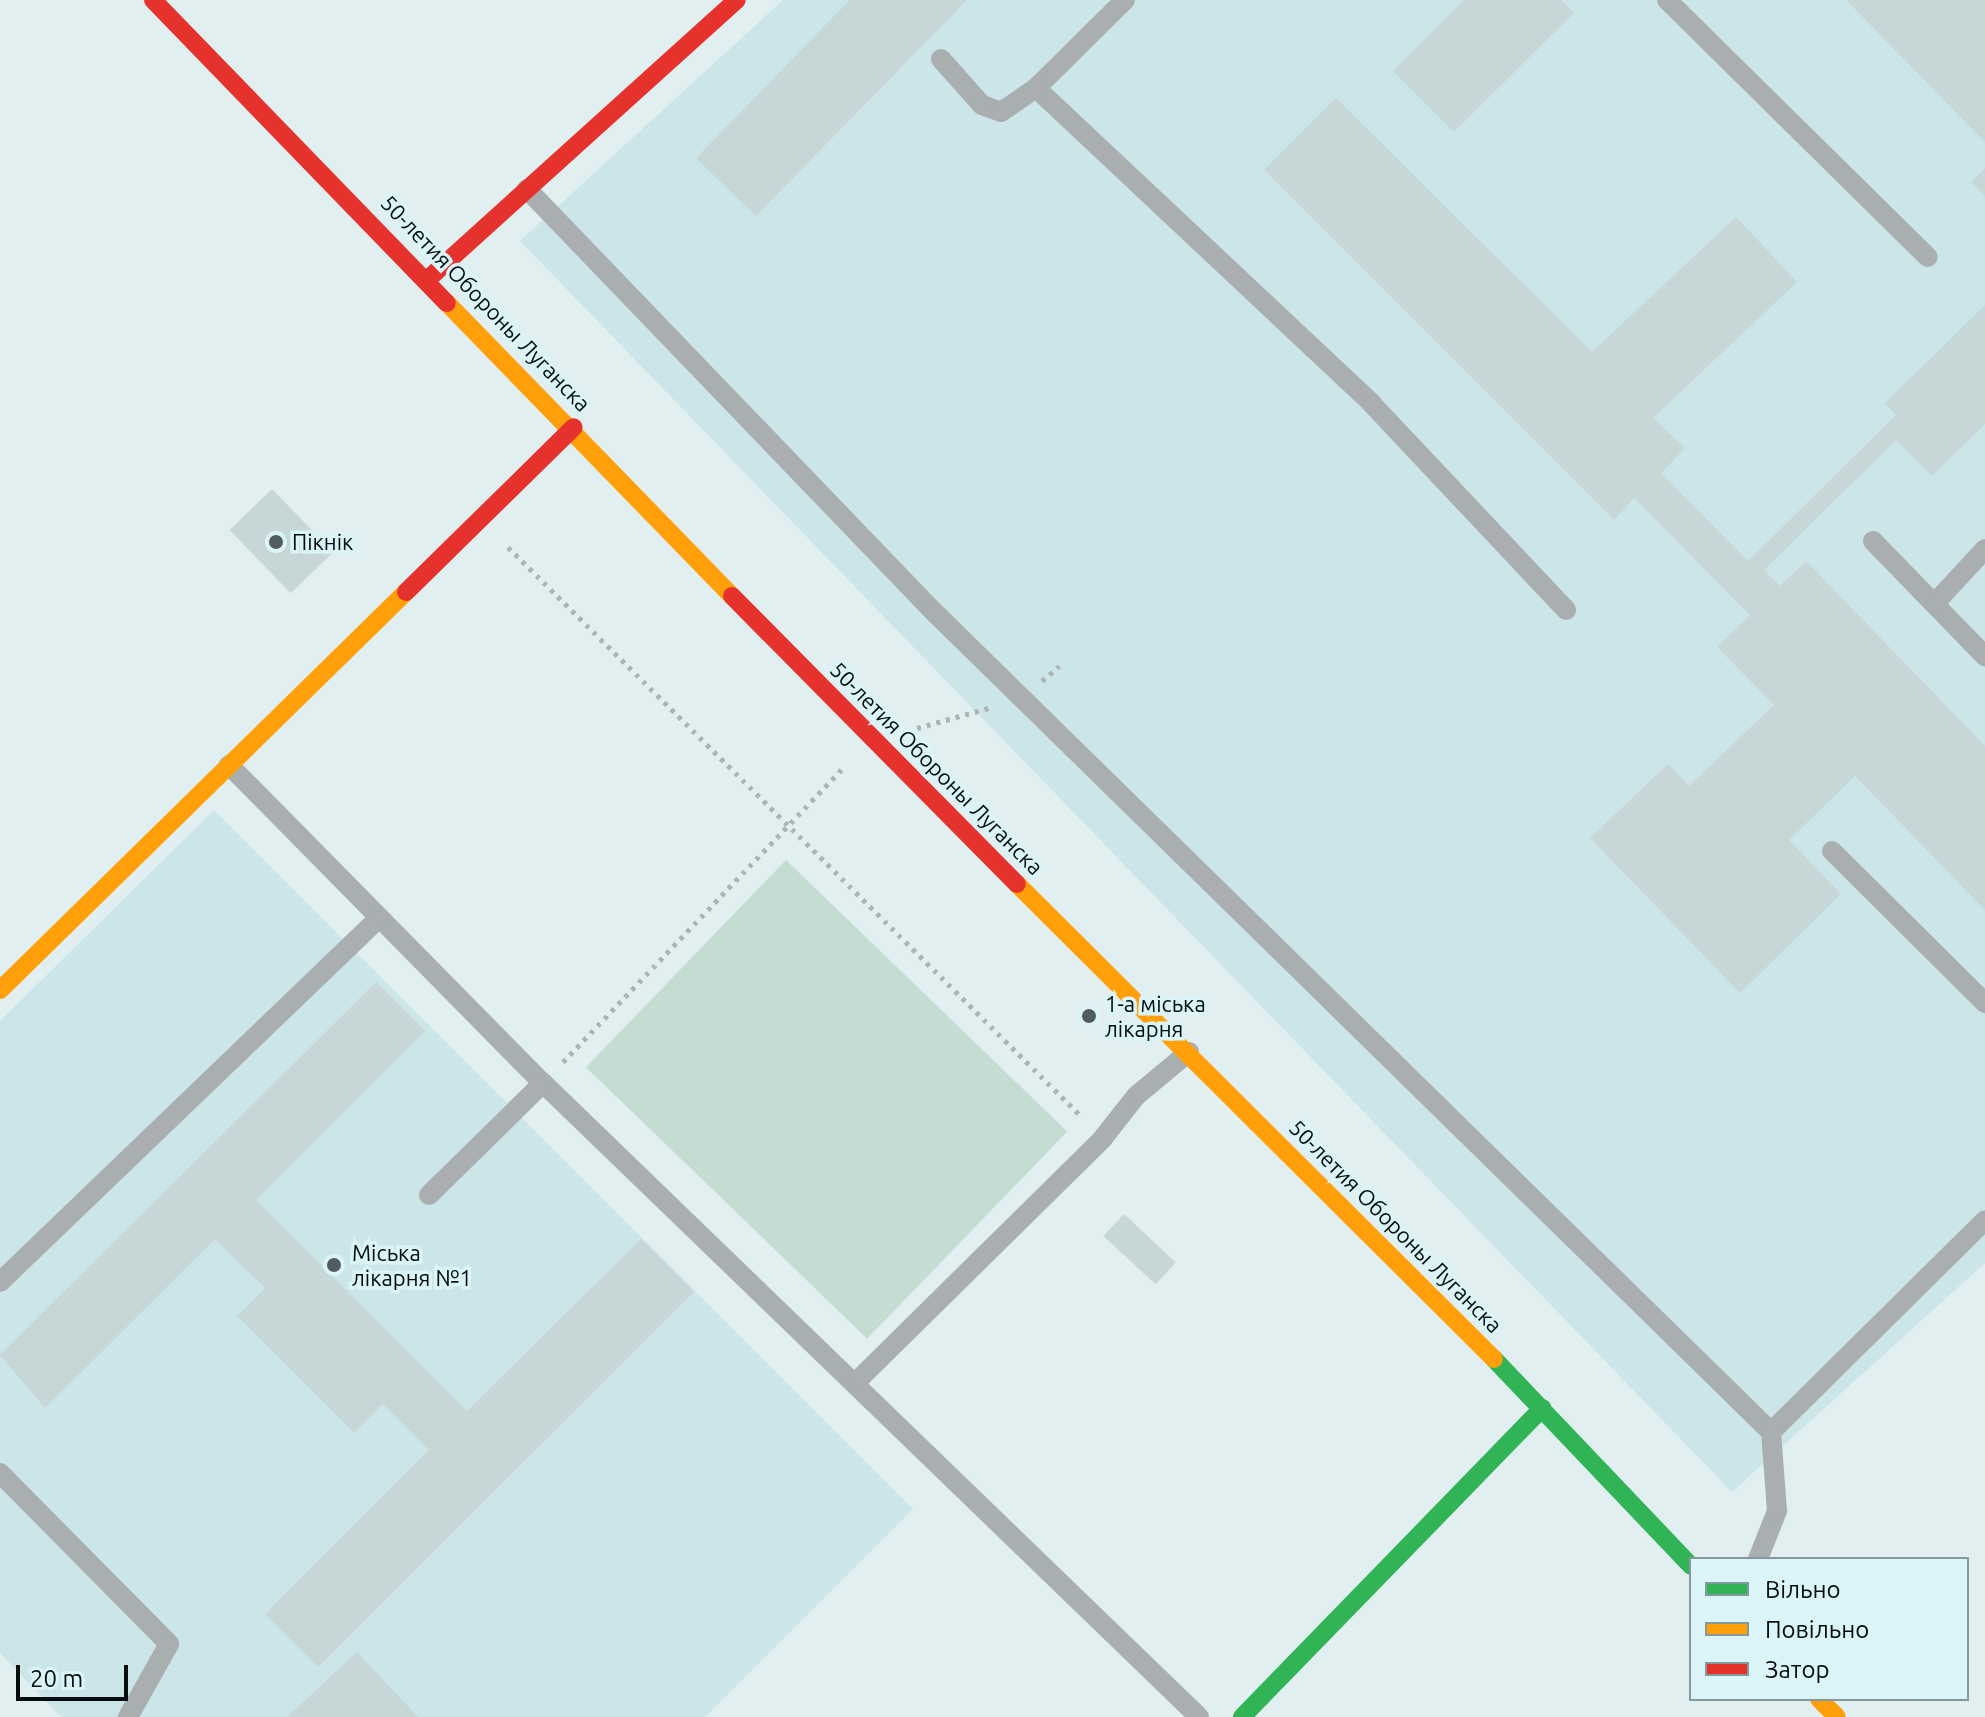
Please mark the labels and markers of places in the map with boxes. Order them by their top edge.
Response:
place label: Пікнік [292,529,353,555]
marker: Пікнік [267,533,285,551]
place label: 1-а міська лікарня [1105,990,1206,1042]
marker: 1-а міська лікарня [1080,1007,1098,1025]
place label: Міська лікарня №1 [352,1239,472,1290]
marker: Міська лікарня №1 [323,1254,345,1276]

